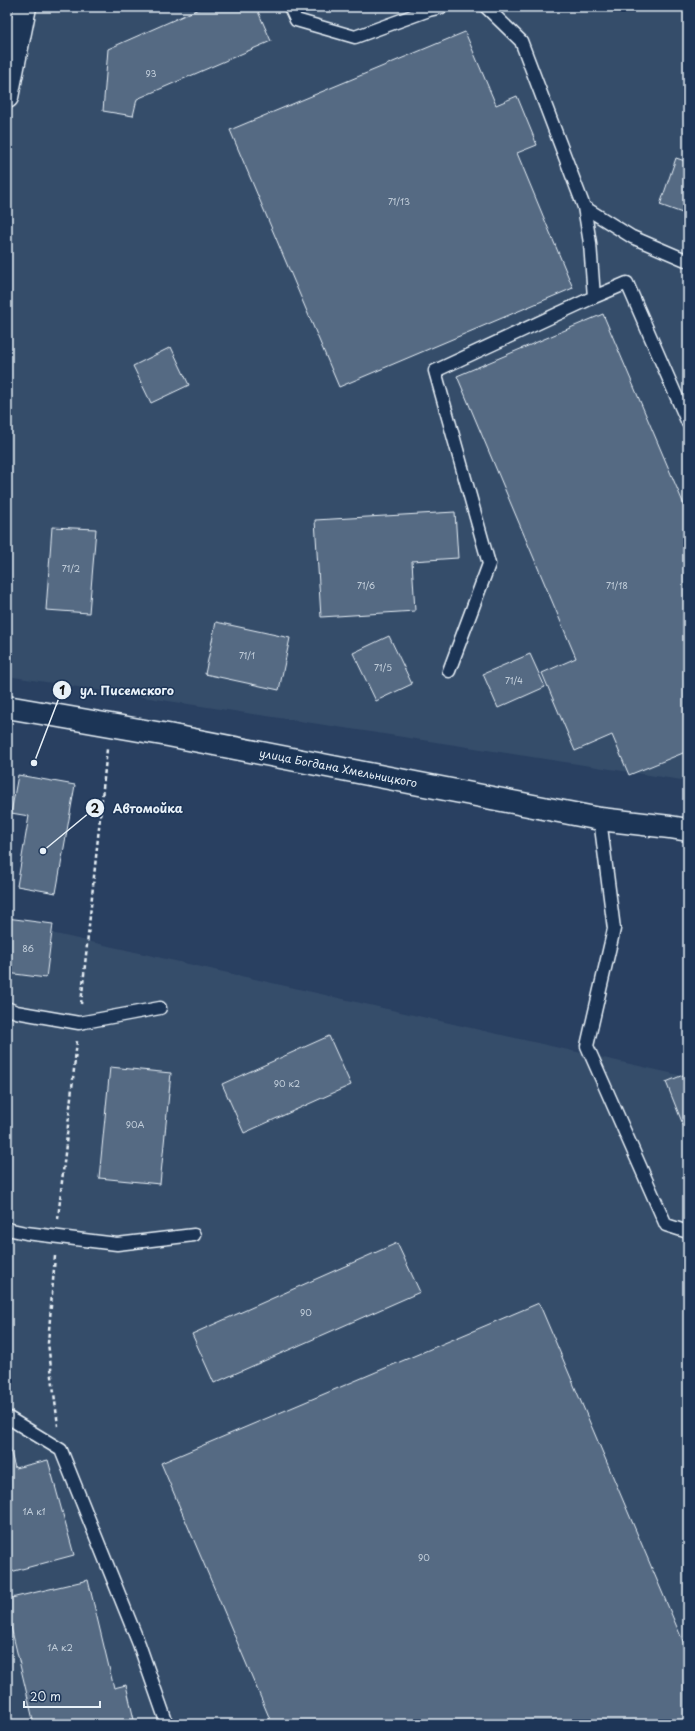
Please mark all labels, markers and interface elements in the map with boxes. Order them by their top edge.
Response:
house number: 93 [146,66,157,80]
house number: 71/13 [388,194,410,208]
house number: 71/2 [62,561,80,575]
house number: 71/6 [357,578,375,592]
house number: 71/18 [606,578,628,592]
house number: 71/1 [239,648,255,662]
house number: 71/5 [374,660,392,674]
house number: 71/4 [505,673,523,687]
callout: ул. Писемского [52,678,182,702]
text: 1 [59,681,65,699]
text: ул. Писемского [80,681,174,699]
street label: улица Богдана Хмельницкого [258,744,419,791]
callout: Автомойка [85,796,191,820]
text: 2 [91,799,100,817]
text: Автомойка [113,799,183,817]
house number: 86 [22,941,34,955]
house number: 90 к2 [274,1076,300,1090]
house number: 90А [126,1117,144,1131]
house number: 90 [300,1305,312,1319]
house number: 1А к1 [22,1504,46,1518]
house number: 90 [418,1550,430,1564]
house number: 1А к2 [47,1640,73,1654]
scale bar [24,1683,100,1709]
text: 20 m [30,1687,61,1705]

